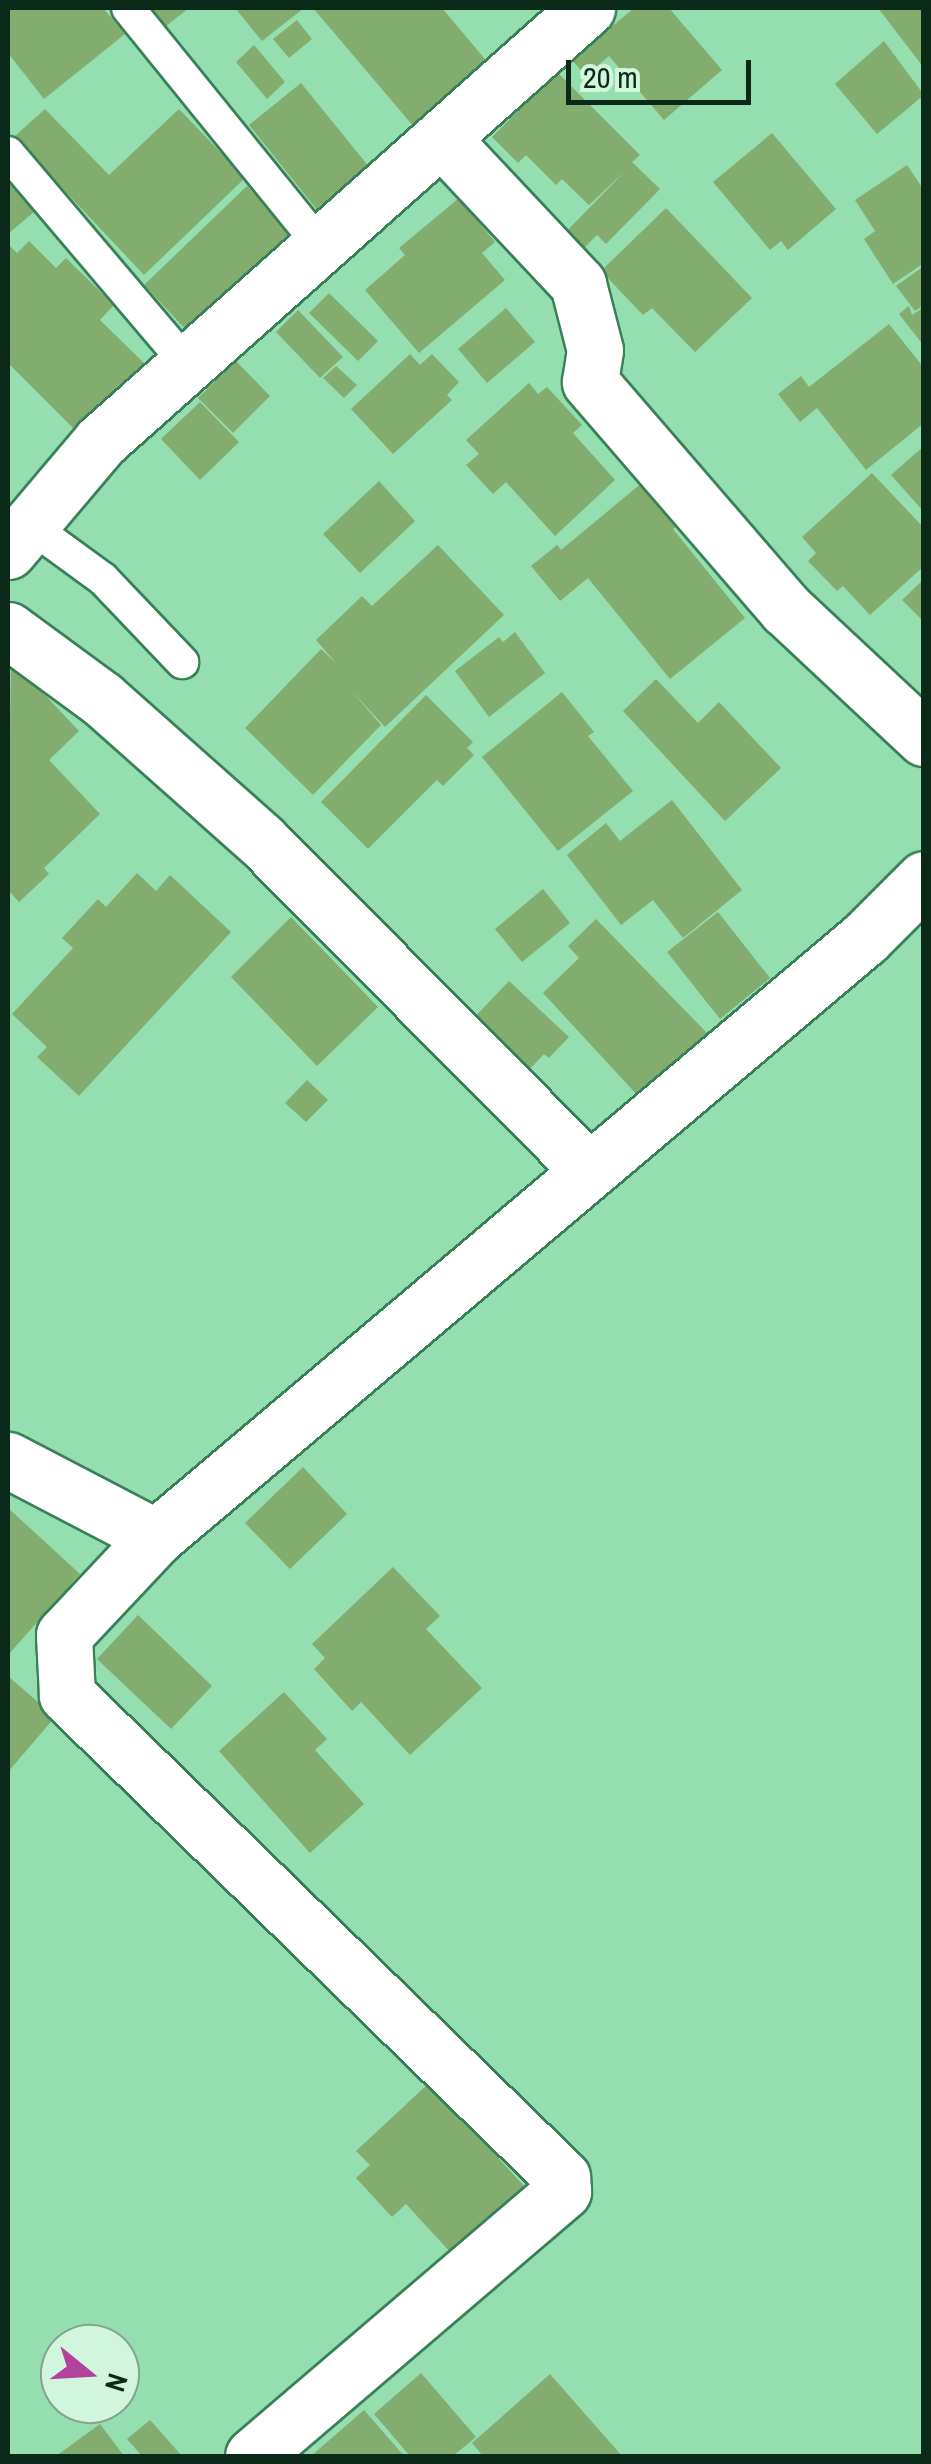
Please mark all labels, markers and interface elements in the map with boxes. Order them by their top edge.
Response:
scale bar [571,40,756,102]
text: 20 m [583,57,638,97]
north arrow [40,2324,140,2424]
text: N [96,2369,137,2396]

